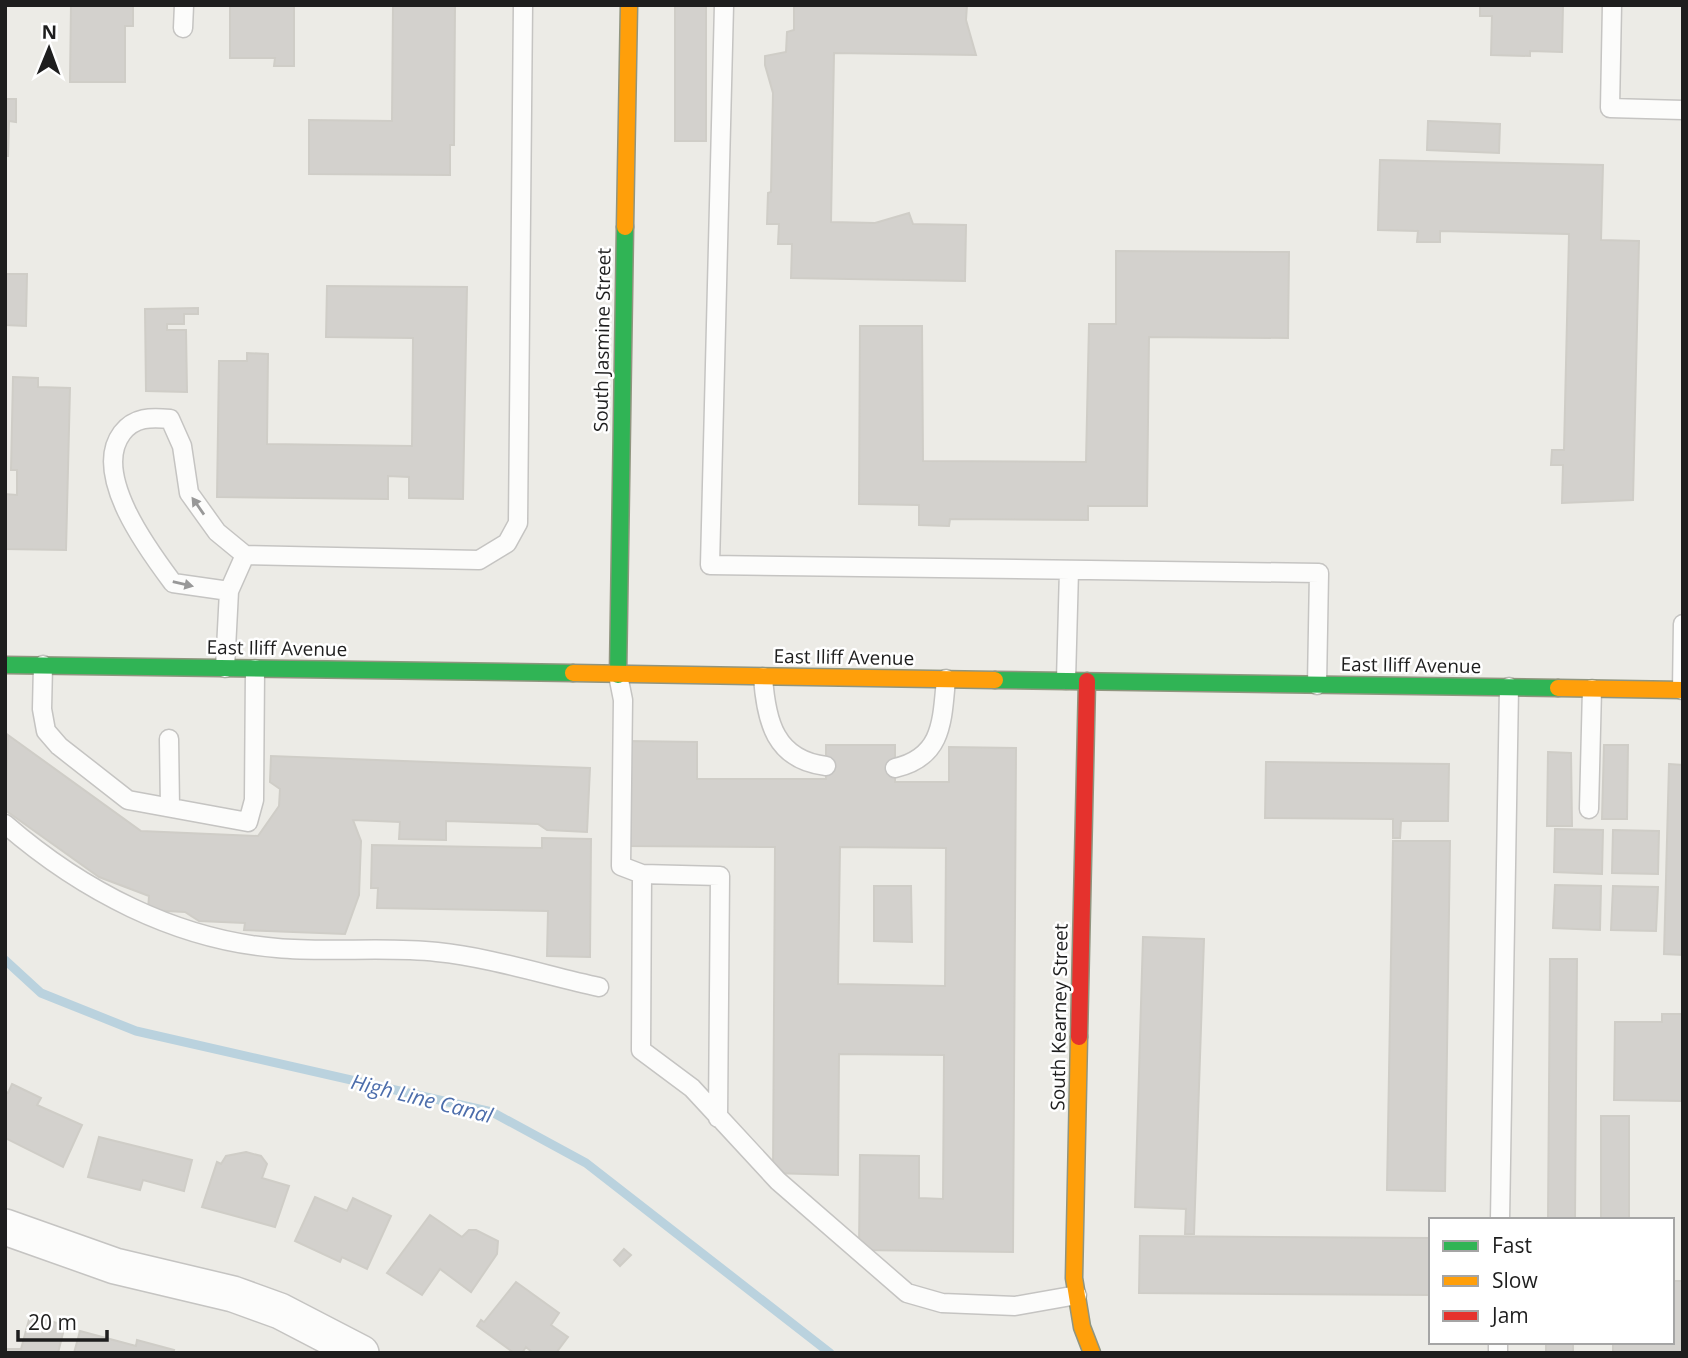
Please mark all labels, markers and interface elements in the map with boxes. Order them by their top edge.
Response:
north arrow [14,14,84,84]
text: N [41,19,57,45]
street label: South Jasmine Street [587,247,617,432]
one-way arrow [191,497,205,515]
one-way arrow [173,578,195,589]
street label: East Iliff Avenue [206,634,348,662]
street label: East Iliff Avenue [773,643,915,671]
street label: East Iliff Avenue [1340,651,1482,679]
street label: South Kearney Street [1044,923,1074,1111]
water label: High Line Canal [348,1067,496,1129]
legend [1429,1218,1674,1344]
text: Fast [1492,1231,1532,1259]
text: Slow [1492,1266,1538,1294]
scale bar [18,1298,107,1342]
text: Jam [1490,1301,1529,1329]
text: 20 m [28,1308,77,1336]

